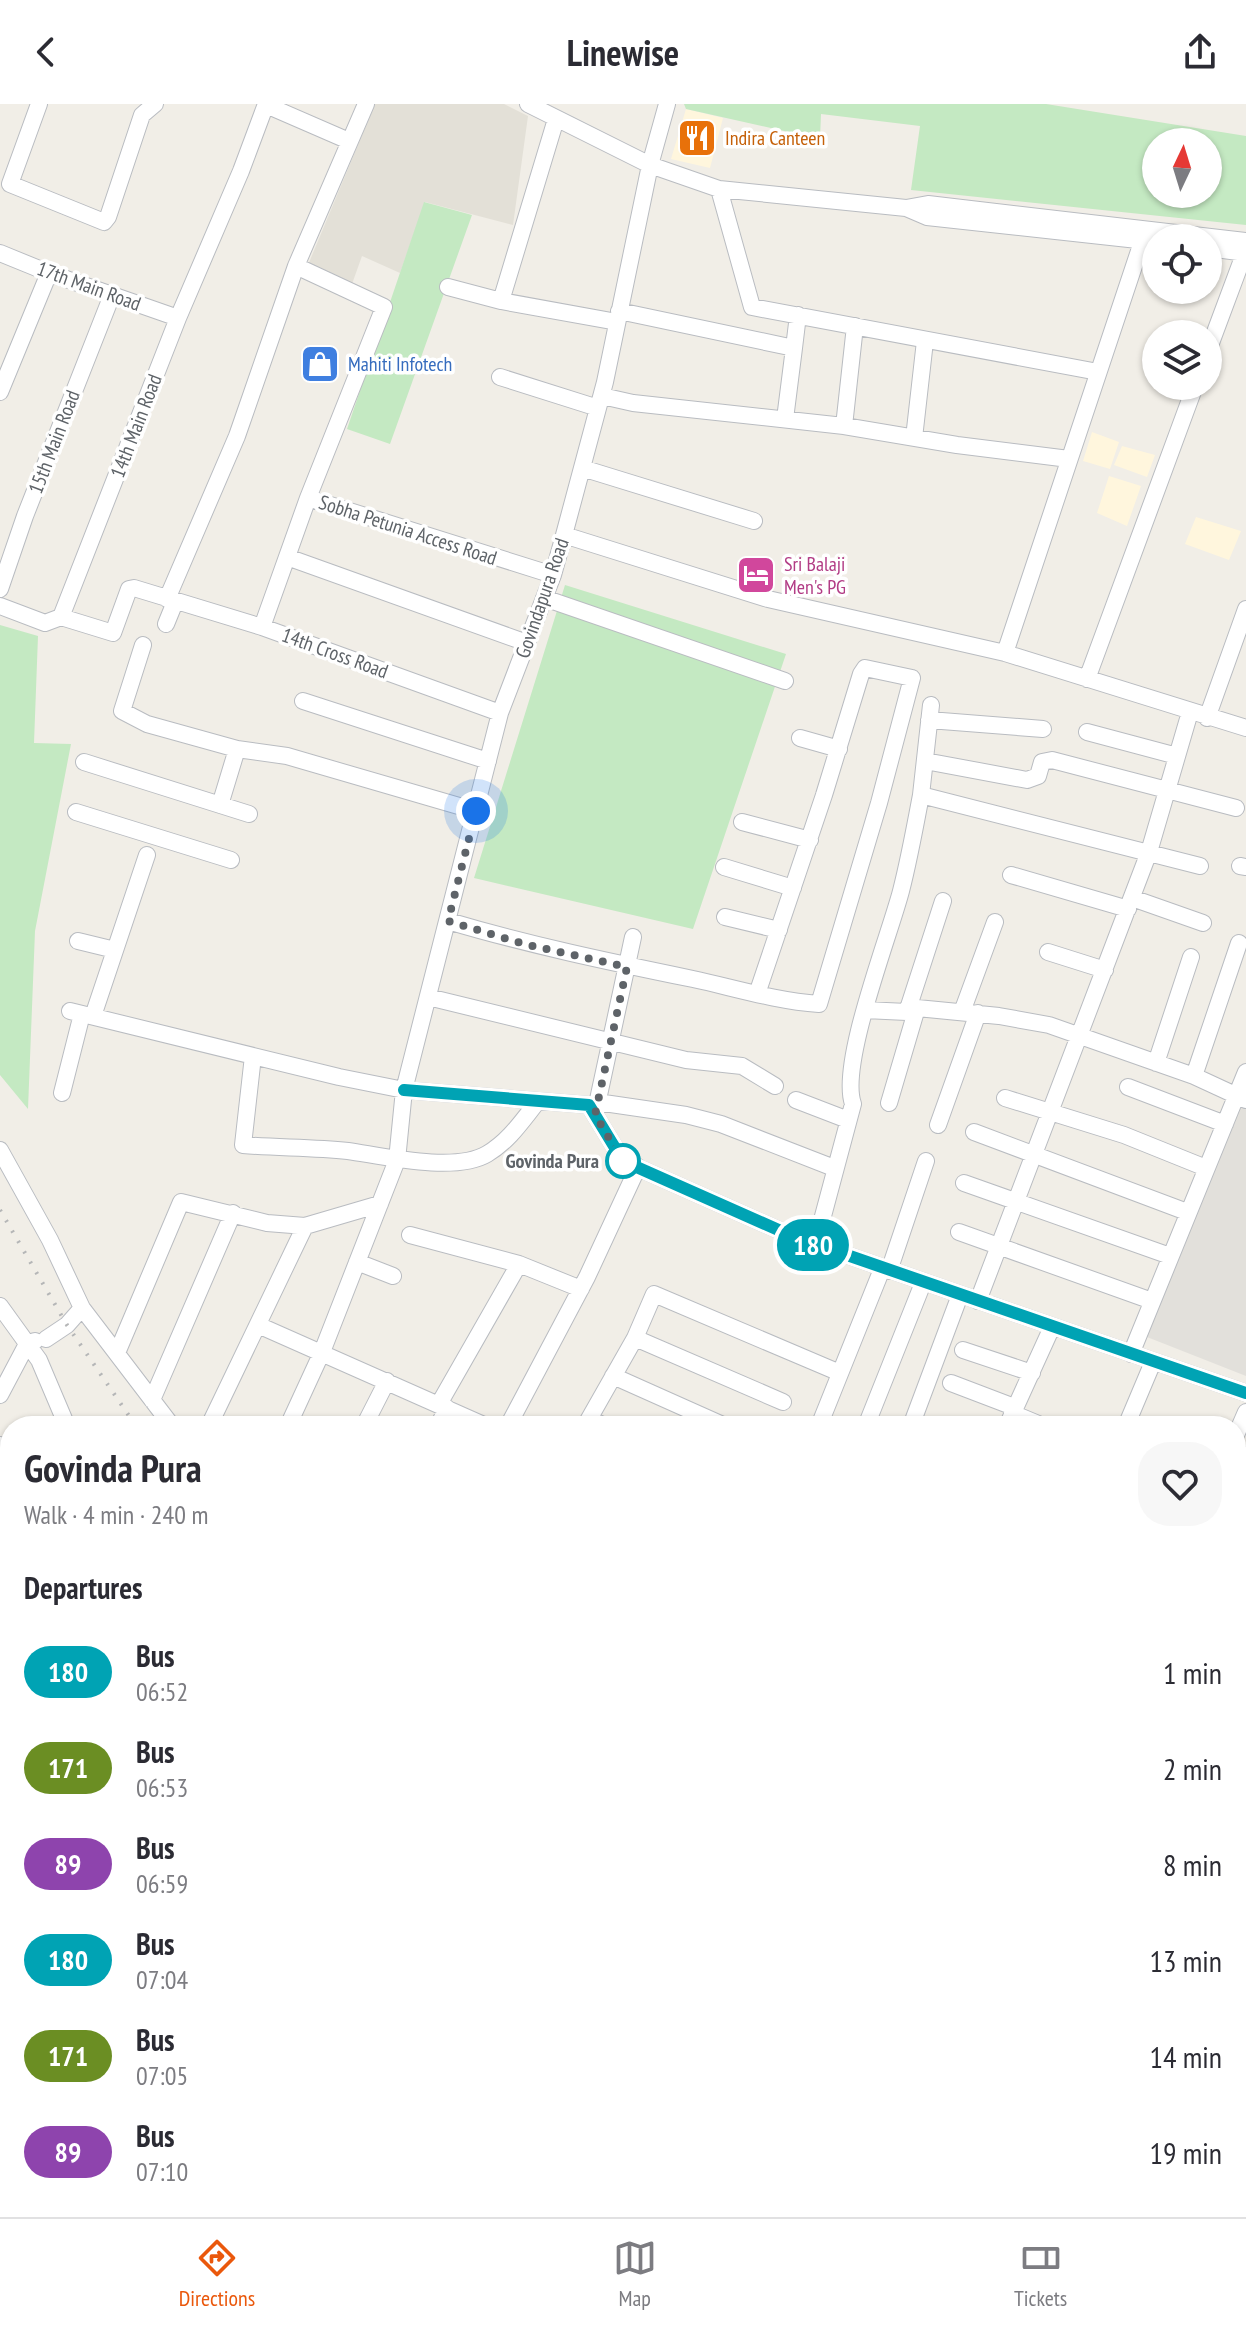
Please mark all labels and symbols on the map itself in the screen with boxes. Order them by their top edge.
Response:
restaurant icon: Indira Canteen [676,117,718,159]
place label: Indira Canteen [725,125,825,151]
north arrow [1142,128,1222,208]
street label: 17th Main Road [34,255,144,317]
shop icon: Mahiti Infotech [299,343,341,385]
place label: Mahiti Infotech [348,351,452,377]
street label: 14th Main Road [104,371,168,481]
street label: 15th Main Road [22,387,86,497]
street label: Sobha Petunia Access Road [316,489,500,571]
street label: Govindapura Road [509,535,575,661]
place label: Sri Balaji Men's PG [784,551,846,600]
hotel icon: Sri Balaji Men's PG [735,554,777,596]
street label: 14th Cross Road [278,622,392,684]
your location [456,791,496,831]
marker: Govinda Pura [606,1144,640,1178]
place label: Govinda Pura [505,1148,599,1174]
line badge: 180 [767,1219,859,1271]

